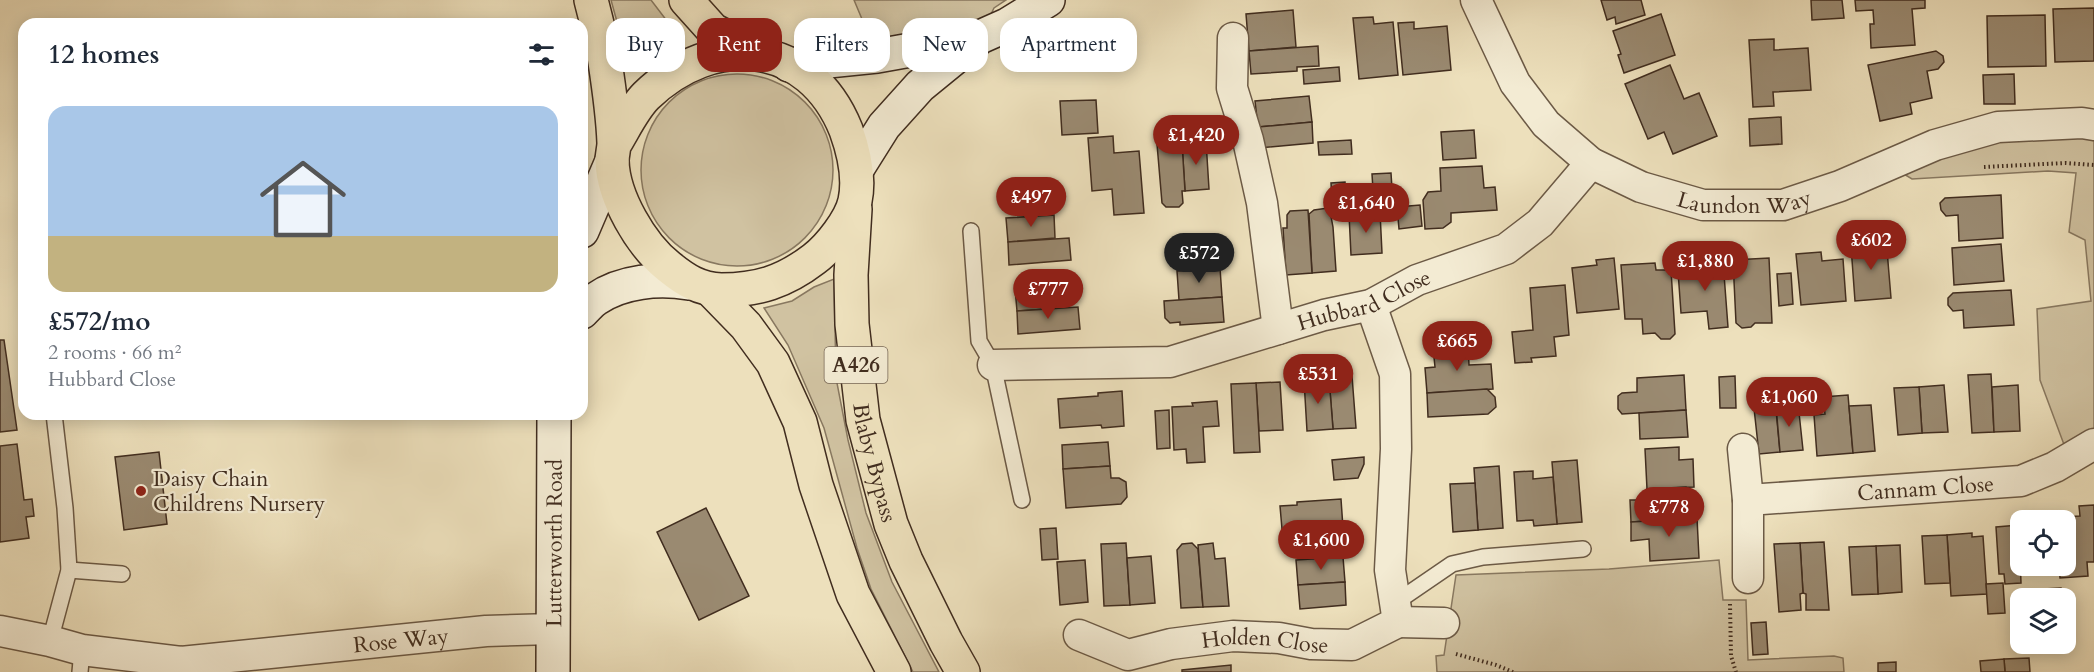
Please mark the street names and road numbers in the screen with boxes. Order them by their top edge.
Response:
street label: Laundon Way [1673,182,1816,221]
street label: Hubbard Close [1294,262,1435,338]
road number: A426 [824,347,888,383]
street label: Blaby Bypass [845,402,904,526]
street label: Lutterworth Road [539,459,570,627]
street label: Cannam Close [1856,469,1995,508]
street label: Rose Way [352,621,451,660]
street label: Holden Close [1200,622,1329,660]

